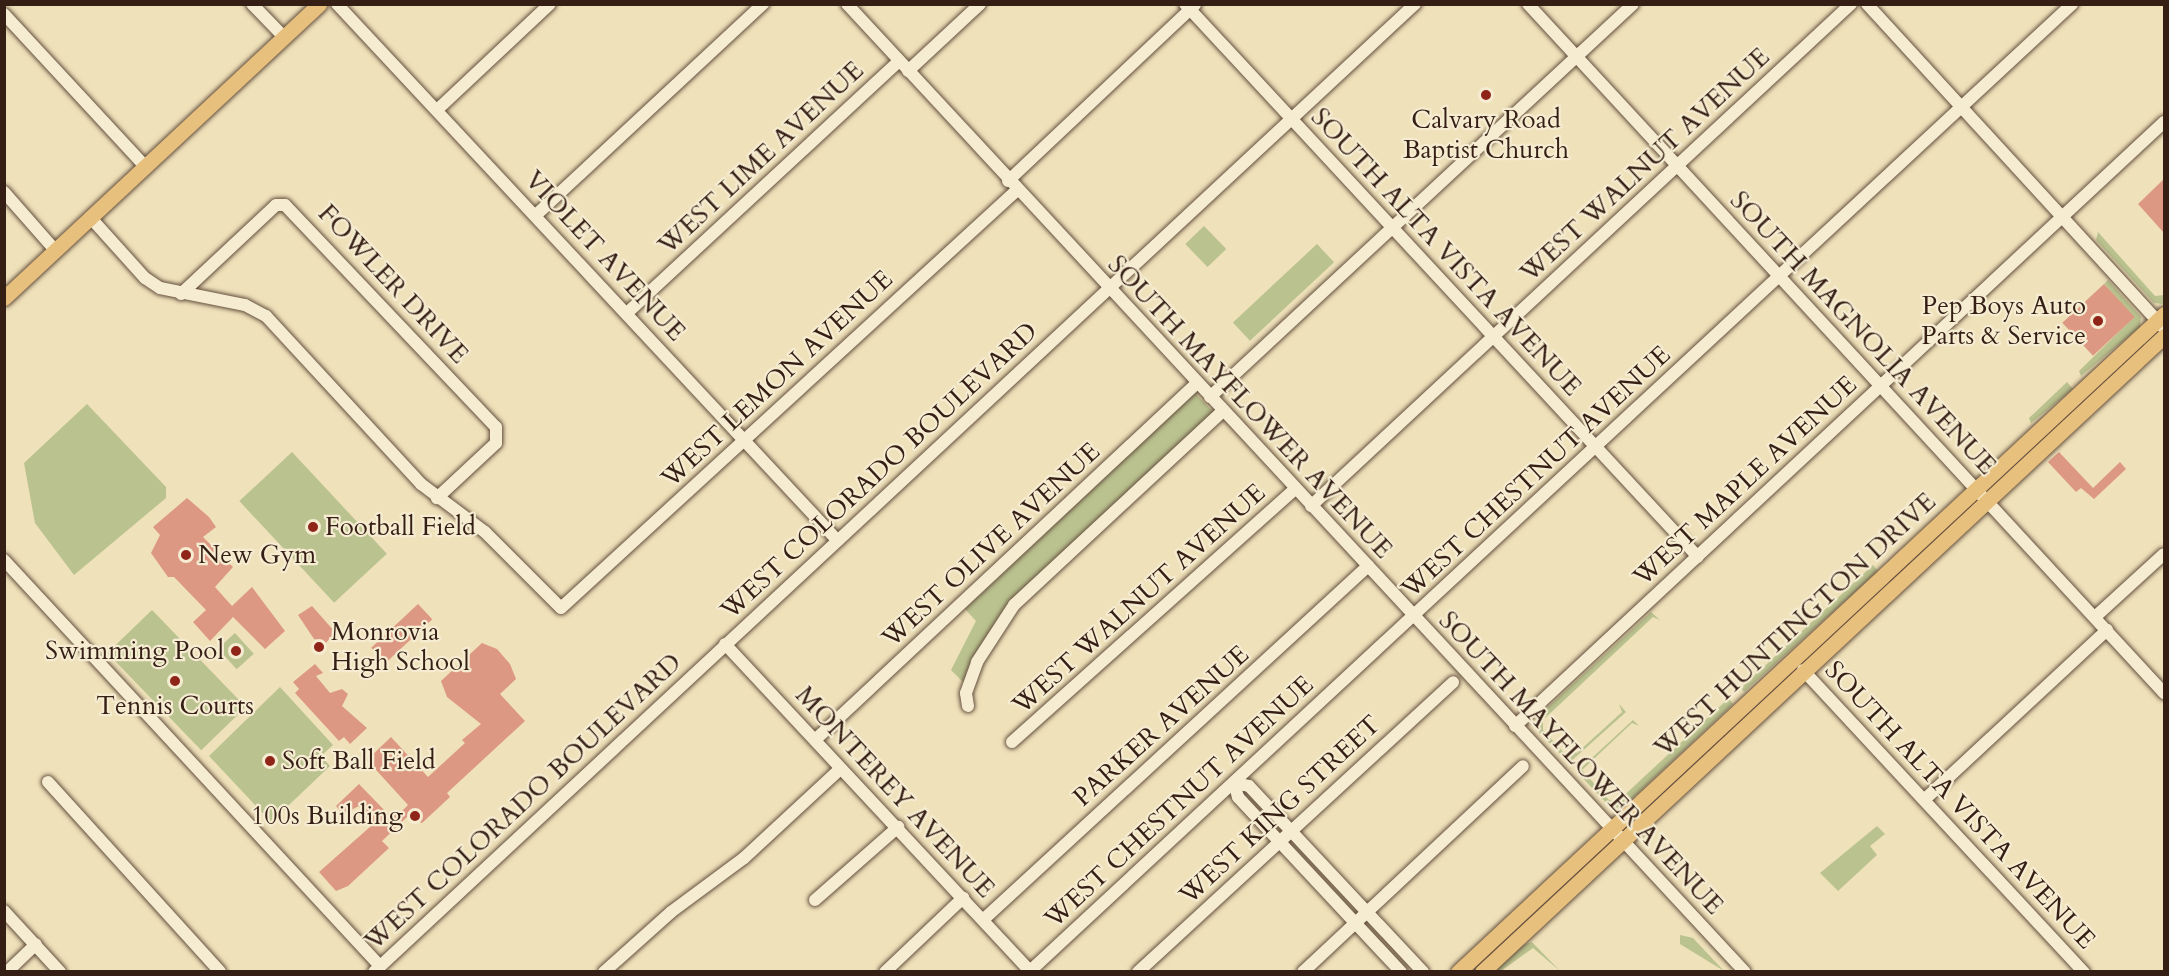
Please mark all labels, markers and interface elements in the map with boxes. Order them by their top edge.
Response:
street label: WEST WALNUT AVENUE [1514,41,1776,289]
street label: WEST LIME AVENUE [652,55,870,261]
marker: Calvary Road Baptist Church [1479,88,1493,102]
street label: SOUTH ALTA VISTA AVENUE [1304,102,1588,402]
place label: Calvary Road Baptist Church [1403,104,1569,166]
street label: VIOLET AVENUE [518,164,692,348]
street label: SOUTH MAGNOLIA AVENUE [1723,185,2003,481]
street label: FOWLER DRIVE [311,198,475,370]
street label: SOUTH MAYFLOWER AVENUE [1101,249,1399,565]
street label: WEST LEMON AVENUE [655,264,899,494]
place label: Pep Boys Auto Parts & Service [1921,290,2086,352]
marker: Pep Boys Auto Parts & Service [2091,314,2105,328]
street label: WEST COLORADO BOULEVARD [714,316,1044,626]
street label: WEST CHESTNUT AVENUE [1395,339,1677,605]
street label: WEST MAPLE AVENUE [1627,369,1863,593]
street label: WEST OLIVE AVENUE [876,436,1106,654]
street label: WEST WALNUT AVENUE [1006,477,1272,721]
street label: WEST HUNTINGTON DRIVE [1648,486,1942,764]
place label: Football Field [325,511,476,543]
marker: Football Field [306,520,320,534]
place label: New Gym [198,539,316,571]
marker: New Gym [179,548,193,562]
street label: SOUTH MAYFLOWER AVENUE [1432,605,1730,921]
place label: Monrovia High School [331,616,470,678]
place label: Swimming Pool [45,635,224,667]
street label: PARKER AVENUE [1067,639,1255,813]
marker: Monrovia High School [312,640,326,654]
marker: Swimming Pool [229,644,243,658]
street label: WEST COLORADO BOULEVARD [358,647,688,957]
street label: SOUTH ALTA VISTA AVENUE [1818,655,2102,955]
street label: WEST CHESTNUT AVENUE [1038,669,1320,935]
marker: Tennis Courts [168,674,182,688]
street label: MONTEREY AVENUE [789,680,1001,904]
place label: Tennis Courts [96,690,254,722]
street label: WEST KING STREET [1173,709,1387,911]
place label: Soft Ball Field [282,745,436,777]
marker: Soft Ball Field [263,754,277,768]
place label: 100s Building [251,800,403,832]
marker: 100s Building [408,809,422,823]

